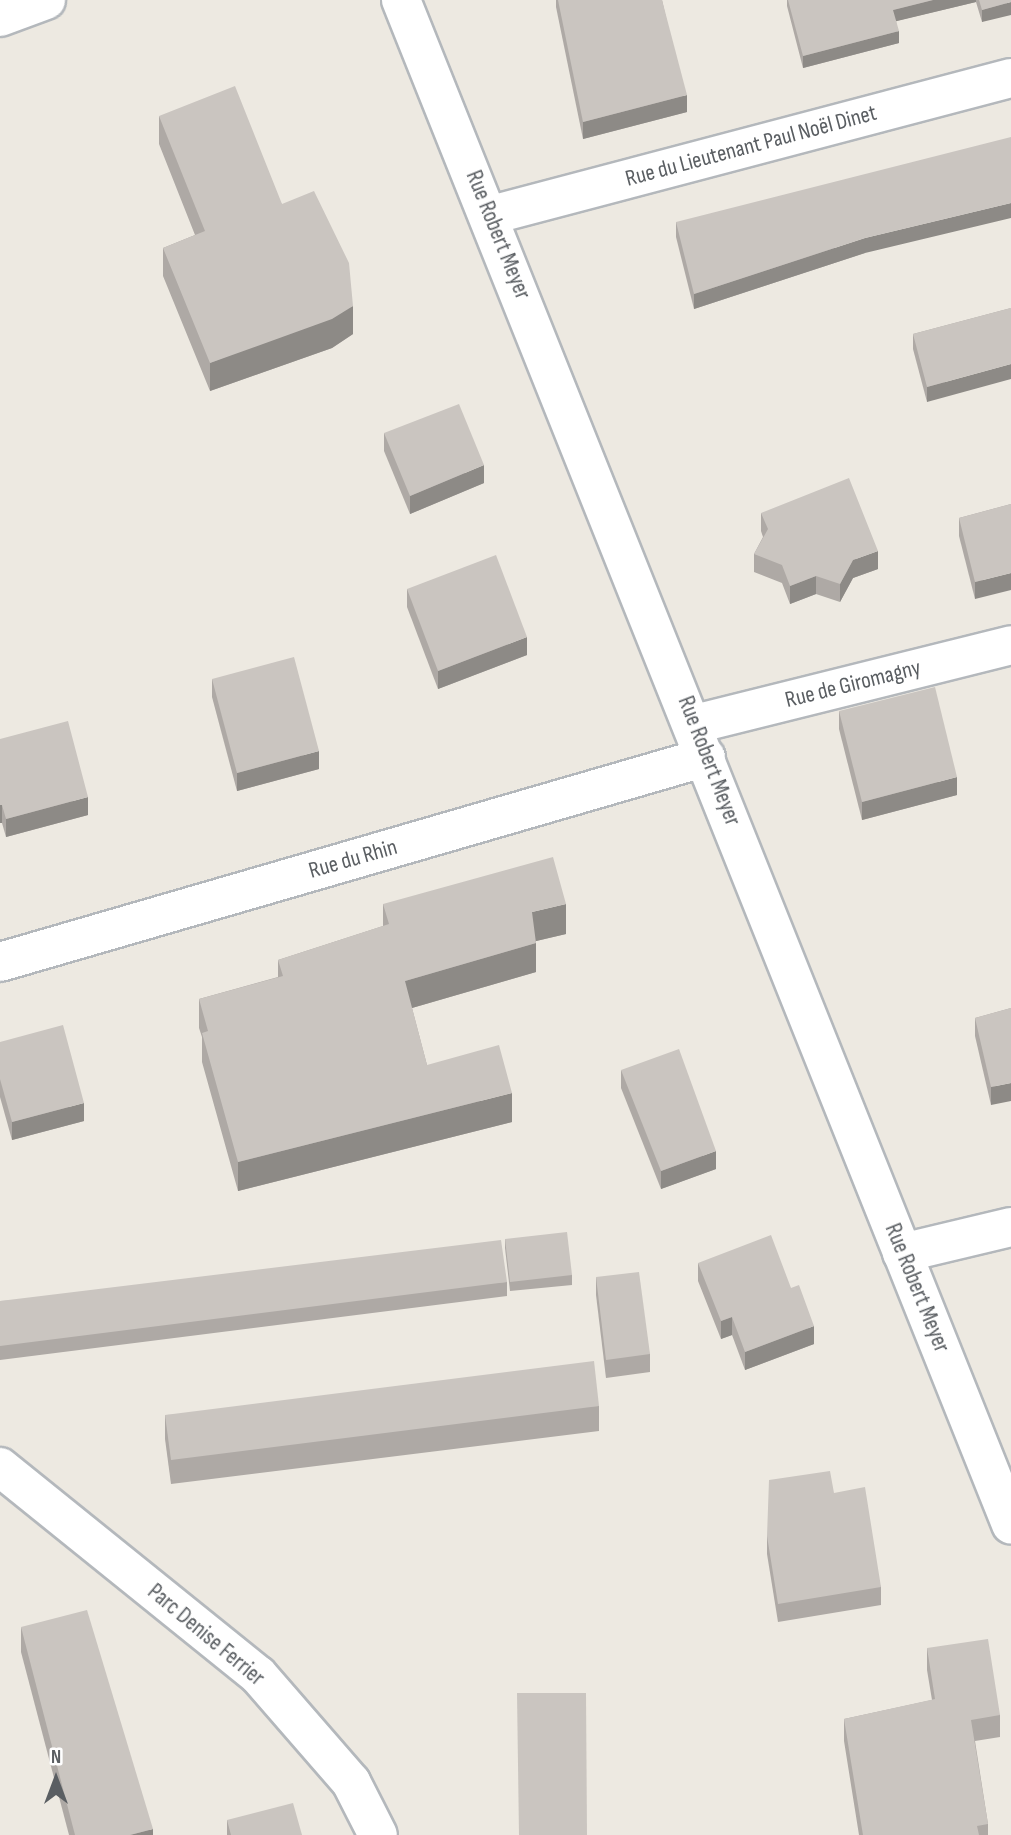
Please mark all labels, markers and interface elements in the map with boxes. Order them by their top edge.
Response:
street label: Rue du Lieutenant Paul Noël Dinet [622,99,880,193]
street label: Rue Robert Meyer [460,166,536,304]
street label: Rue de Giromagny [782,654,924,714]
street label: Rue Robert Meyer [672,692,746,830]
street label: Rue du Rhin [306,833,400,885]
street label: Rue Robert Meyer [879,1219,955,1357]
street label: Parc Denise Ferrier [142,1578,270,1692]
north arrow [21,1744,91,1814]
text: N [51,1746,61,1769]

